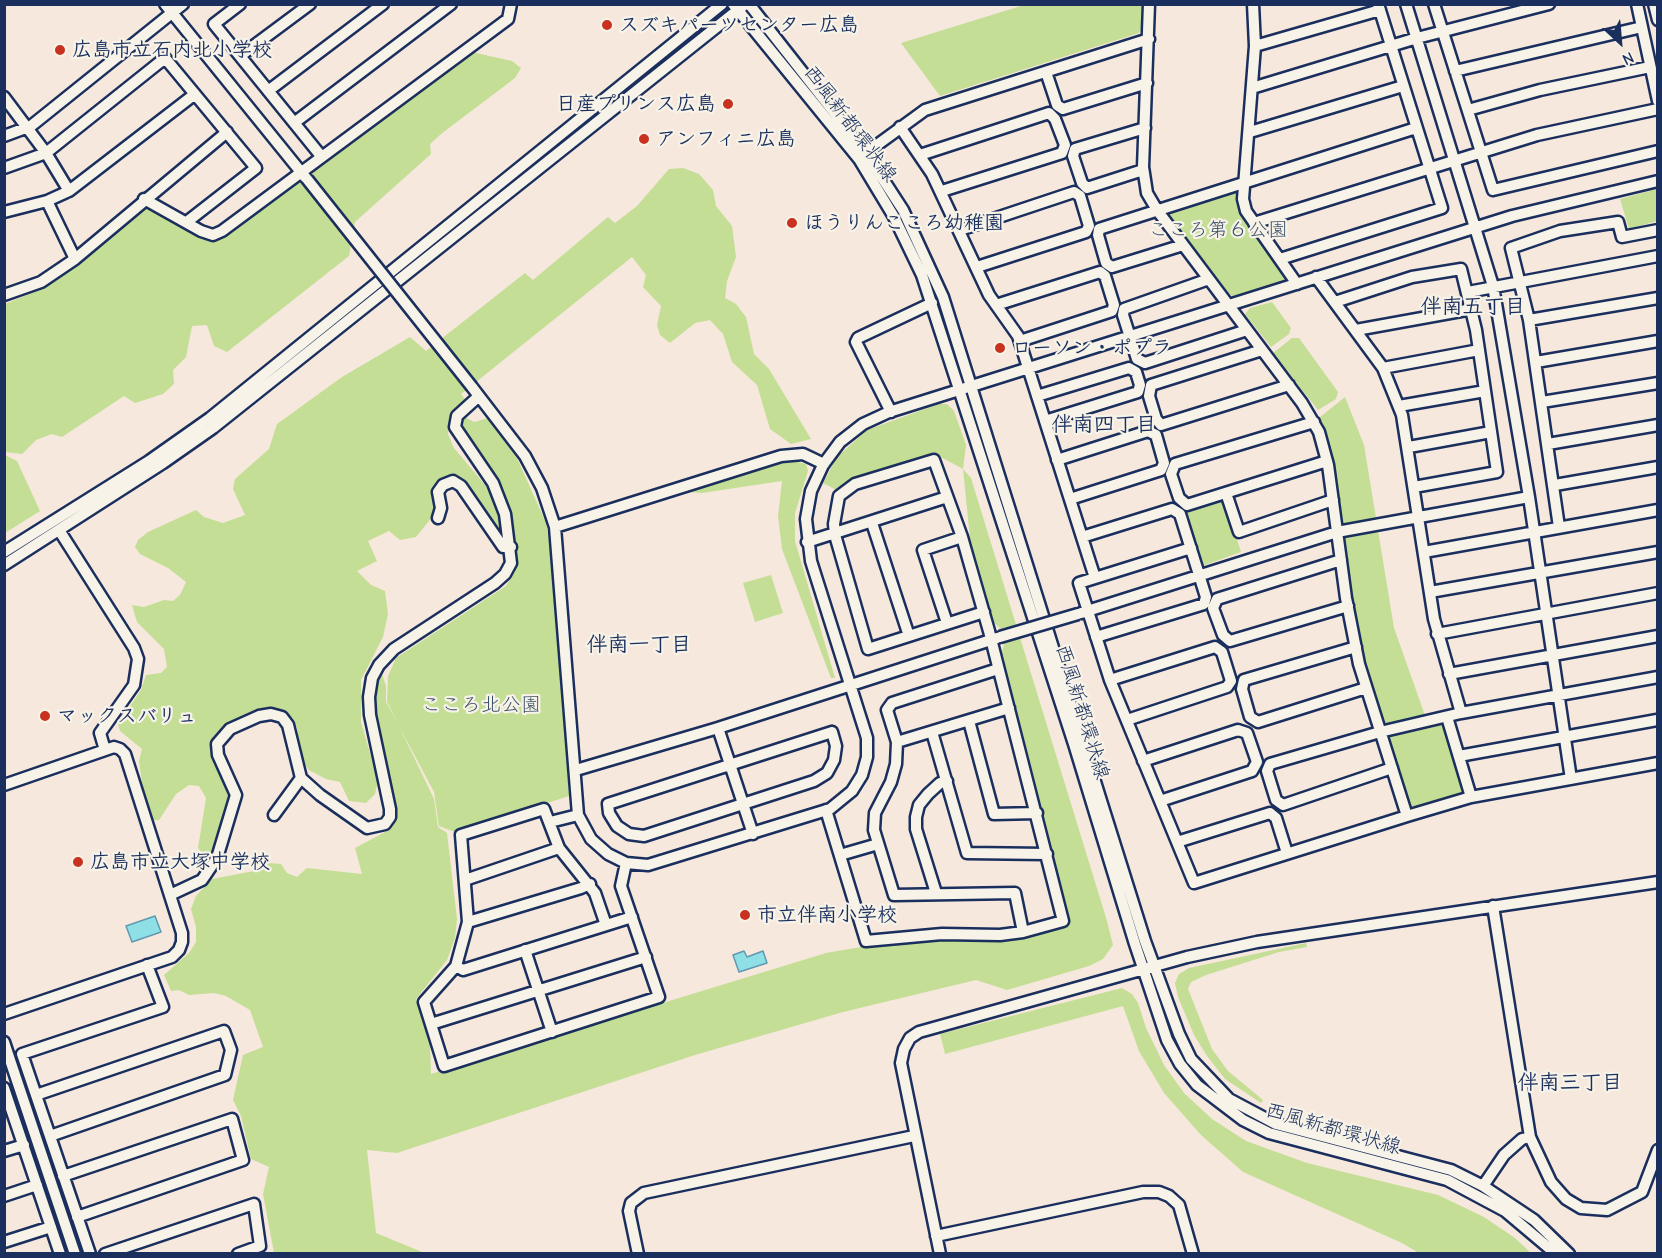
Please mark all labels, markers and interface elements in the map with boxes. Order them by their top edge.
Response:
north arrow [1590,12,1650,72]
place label: スズキパーツセンター広島 [619,13,859,37]
marker: スズキパーツセンター広島 [600,18,614,32]
place label: 広島市立石内北小学校 [72,38,272,62]
marker: 広島市立石内北小学校 [53,43,67,57]
text: N [1619,48,1637,69]
street label: 西風新都環状線 [798,61,902,187]
place label: 日産プリンス広島 [556,92,716,116]
marker: 日産プリンス広島 [721,97,735,111]
place label: アンフィニ広島 [656,127,796,151]
marker: アンフィニ広島 [637,132,651,146]
place label: ほうりんこころ幼稚園 [804,211,1004,235]
marker: ほうりんこころ幼稚園 [785,216,799,230]
park label: こころ第６公園 [1148,218,1288,242]
district label: 伴南五丁目 [1421,294,1525,320]
place label: ローソン・ポプラ [1012,336,1172,360]
marker: ローソン・ポプラ [993,341,1007,355]
district label: 伴南四丁目 [1052,412,1156,438]
district label: 伴南一丁目 [587,632,691,658]
street label: 西風新都環状線 [1050,642,1114,782]
park label: こころ北公園 [421,693,541,717]
place label: マックスバリュ [57,704,197,728]
marker: マックスバリュ [38,709,52,723]
place label: 広島市立大塚中学校 [90,850,270,874]
marker: 広島市立大塚中学校 [71,855,85,869]
place label: 市立伴南小学校 [757,903,897,927]
marker: 市立伴南小学校 [738,908,752,922]
district label: 伴南三丁目 [1518,1070,1622,1096]
street label: 西風新都環状線 [1262,1098,1404,1160]

